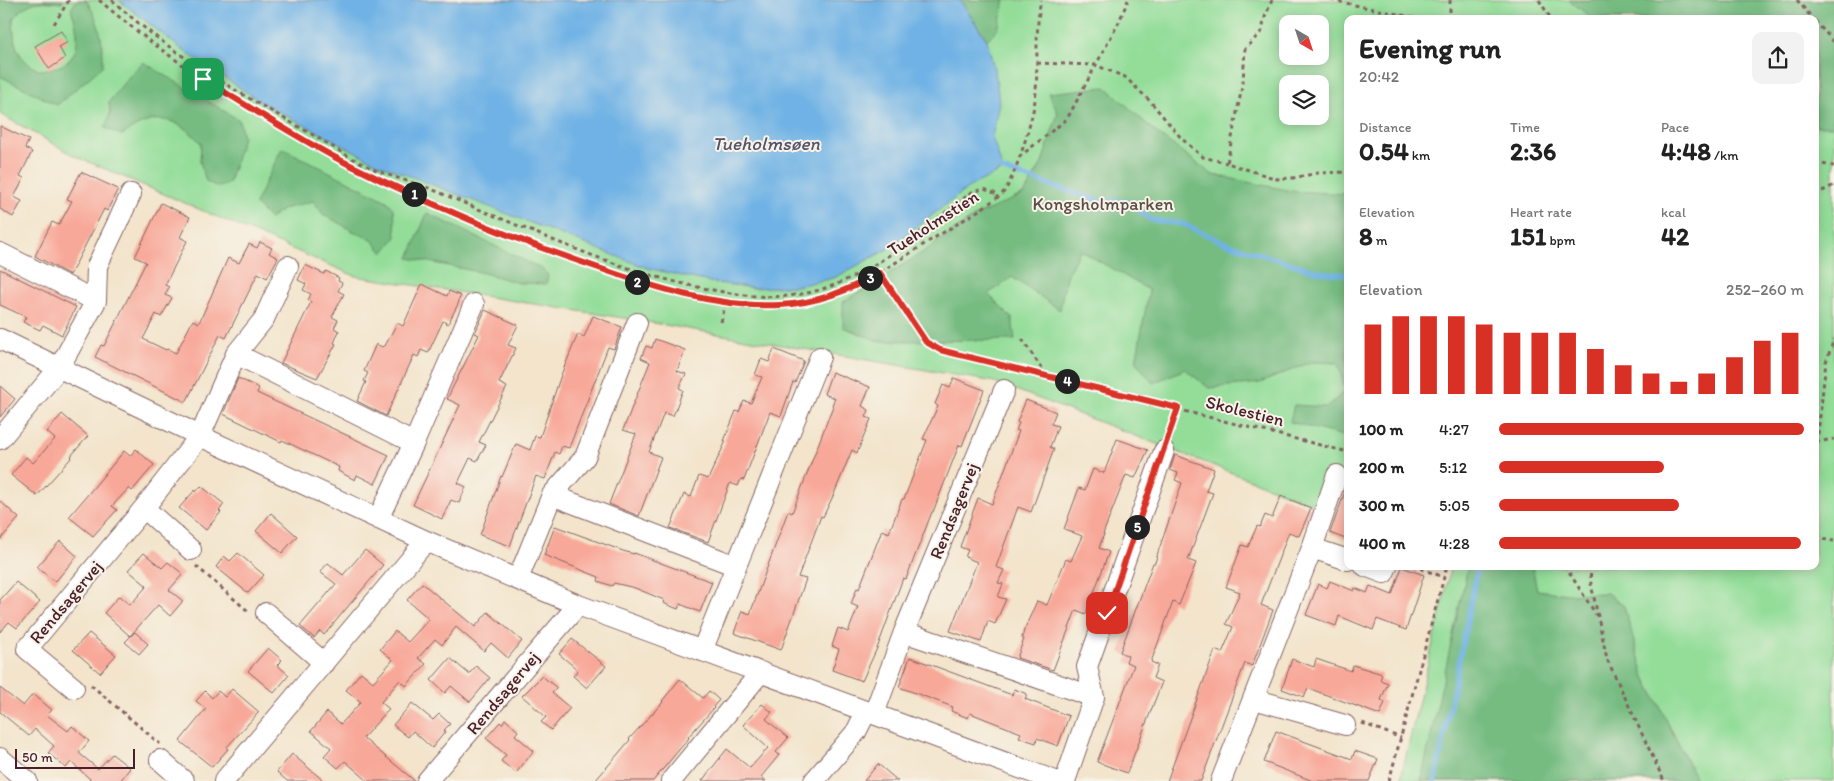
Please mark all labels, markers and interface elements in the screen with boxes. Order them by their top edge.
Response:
north arrow [1279,15,1329,65]
map controls [1279,15,1329,125]
text: Evening run [1359,31,1501,65]
button: share [1752,32,1804,84]
pin [182,58,224,100]
icon: arrive [189,65,217,93]
text: 20:42 [1359,67,1399,86]
button: layers [1279,75,1329,125]
text: Distance [1359,119,1411,136]
text: Time [1510,119,1540,136]
text: Pace [1661,119,1689,136]
water label: Tueholmsøen [712,132,821,155]
text: 0.54 [1359,136,1409,166]
text: 2:36 [1510,136,1556,166]
text: 4:48 [1661,136,1711,166]
text: km [1409,147,1430,164]
text: /km [1711,147,1738,164]
pin: 1 [402,182,426,206]
street label: Tueholmstien [883,185,983,261]
text: 1 [411,186,418,203]
park label: Kongsholmparken [1033,193,1173,215]
text: Elevation [1359,204,1415,221]
text: Heart rate [1510,204,1572,221]
text: kcal [1661,204,1686,221]
text: 8 [1359,221,1373,251]
text: 151 [1510,221,1546,251]
text: 42 [1661,221,1689,251]
text: m [1373,232,1388,249]
text: bpm [1546,232,1575,249]
pin: 3 [858,266,882,290]
pin: 2 [624,270,650,294]
text: 3 [867,270,874,287]
text: 2 [634,274,641,291]
text: Elevation [1359,280,1423,299]
text: 252–260 m [1726,280,1804,299]
pin: 4 [1054,368,1080,394]
text: 4 [1063,373,1072,390]
street label: Skolestien [1204,391,1287,431]
text: 100 m [1359,420,1403,439]
text: 4:27 [1439,420,1469,439]
text: 200 m [1359,458,1404,477]
text: 5:12 [1439,458,1467,477]
street label: Rendsagervej [925,460,983,562]
text: 300 m [1359,496,1405,515]
text: 5:05 [1439,496,1470,515]
pin: 5 [1124,514,1150,540]
text: 5 [1134,519,1141,536]
text: 400 m [1359,534,1405,553]
text: 4:28 [1439,534,1470,553]
street label: Rendsagervej [25,556,107,648]
pin [1086,592,1128,634]
icon: check [1093,599,1121,627]
street label: Rendsagervej [462,647,544,739]
scale bar [15,746,135,769]
text: 50 m [22,749,53,766]

